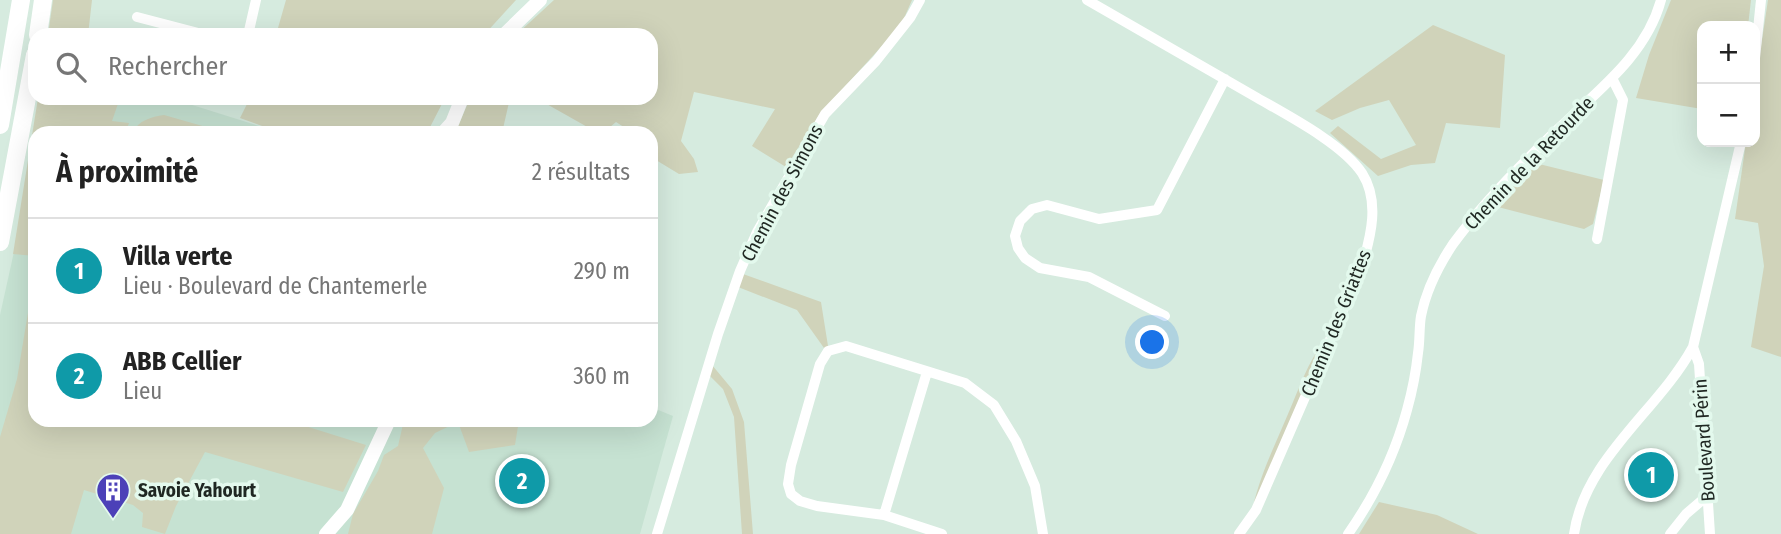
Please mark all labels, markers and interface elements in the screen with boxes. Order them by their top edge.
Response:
map controls [1697,21,1760,147]
button: + [1697,21,1760,84]
search box [28,28,658,105]
icon: search [52,48,90,86]
text: Rechercher [108,51,227,82]
button: − [1697,84,1760,147]
street label: Chemin de la Retourde [1459,92,1599,234]
street label: Chemin des Simons [736,121,828,265]
text: À proximité [56,154,198,190]
text: 2 résultats [532,158,630,186]
text: Villa verte [123,241,232,272]
street label: Chemin des Griattes [1296,246,1376,400]
text: 1 [74,257,84,285]
text: 290 m [574,257,630,285]
text: Lieu · Boulevard de Chantemerle [123,272,427,300]
your location [1135,325,1169,359]
text: ABB Cellier [123,346,242,377]
text: 2 [74,362,84,390]
text: 360 m [573,362,630,390]
text: Lieu [123,377,162,405]
street label: Boulevard Périn [1688,378,1720,502]
pin: 1 [1628,449,1674,501]
pin: 2 [499,455,545,507]
building icon: Savoie Yahourt [94,471,132,520]
place label: Savoie Yahourt [138,479,256,502]

